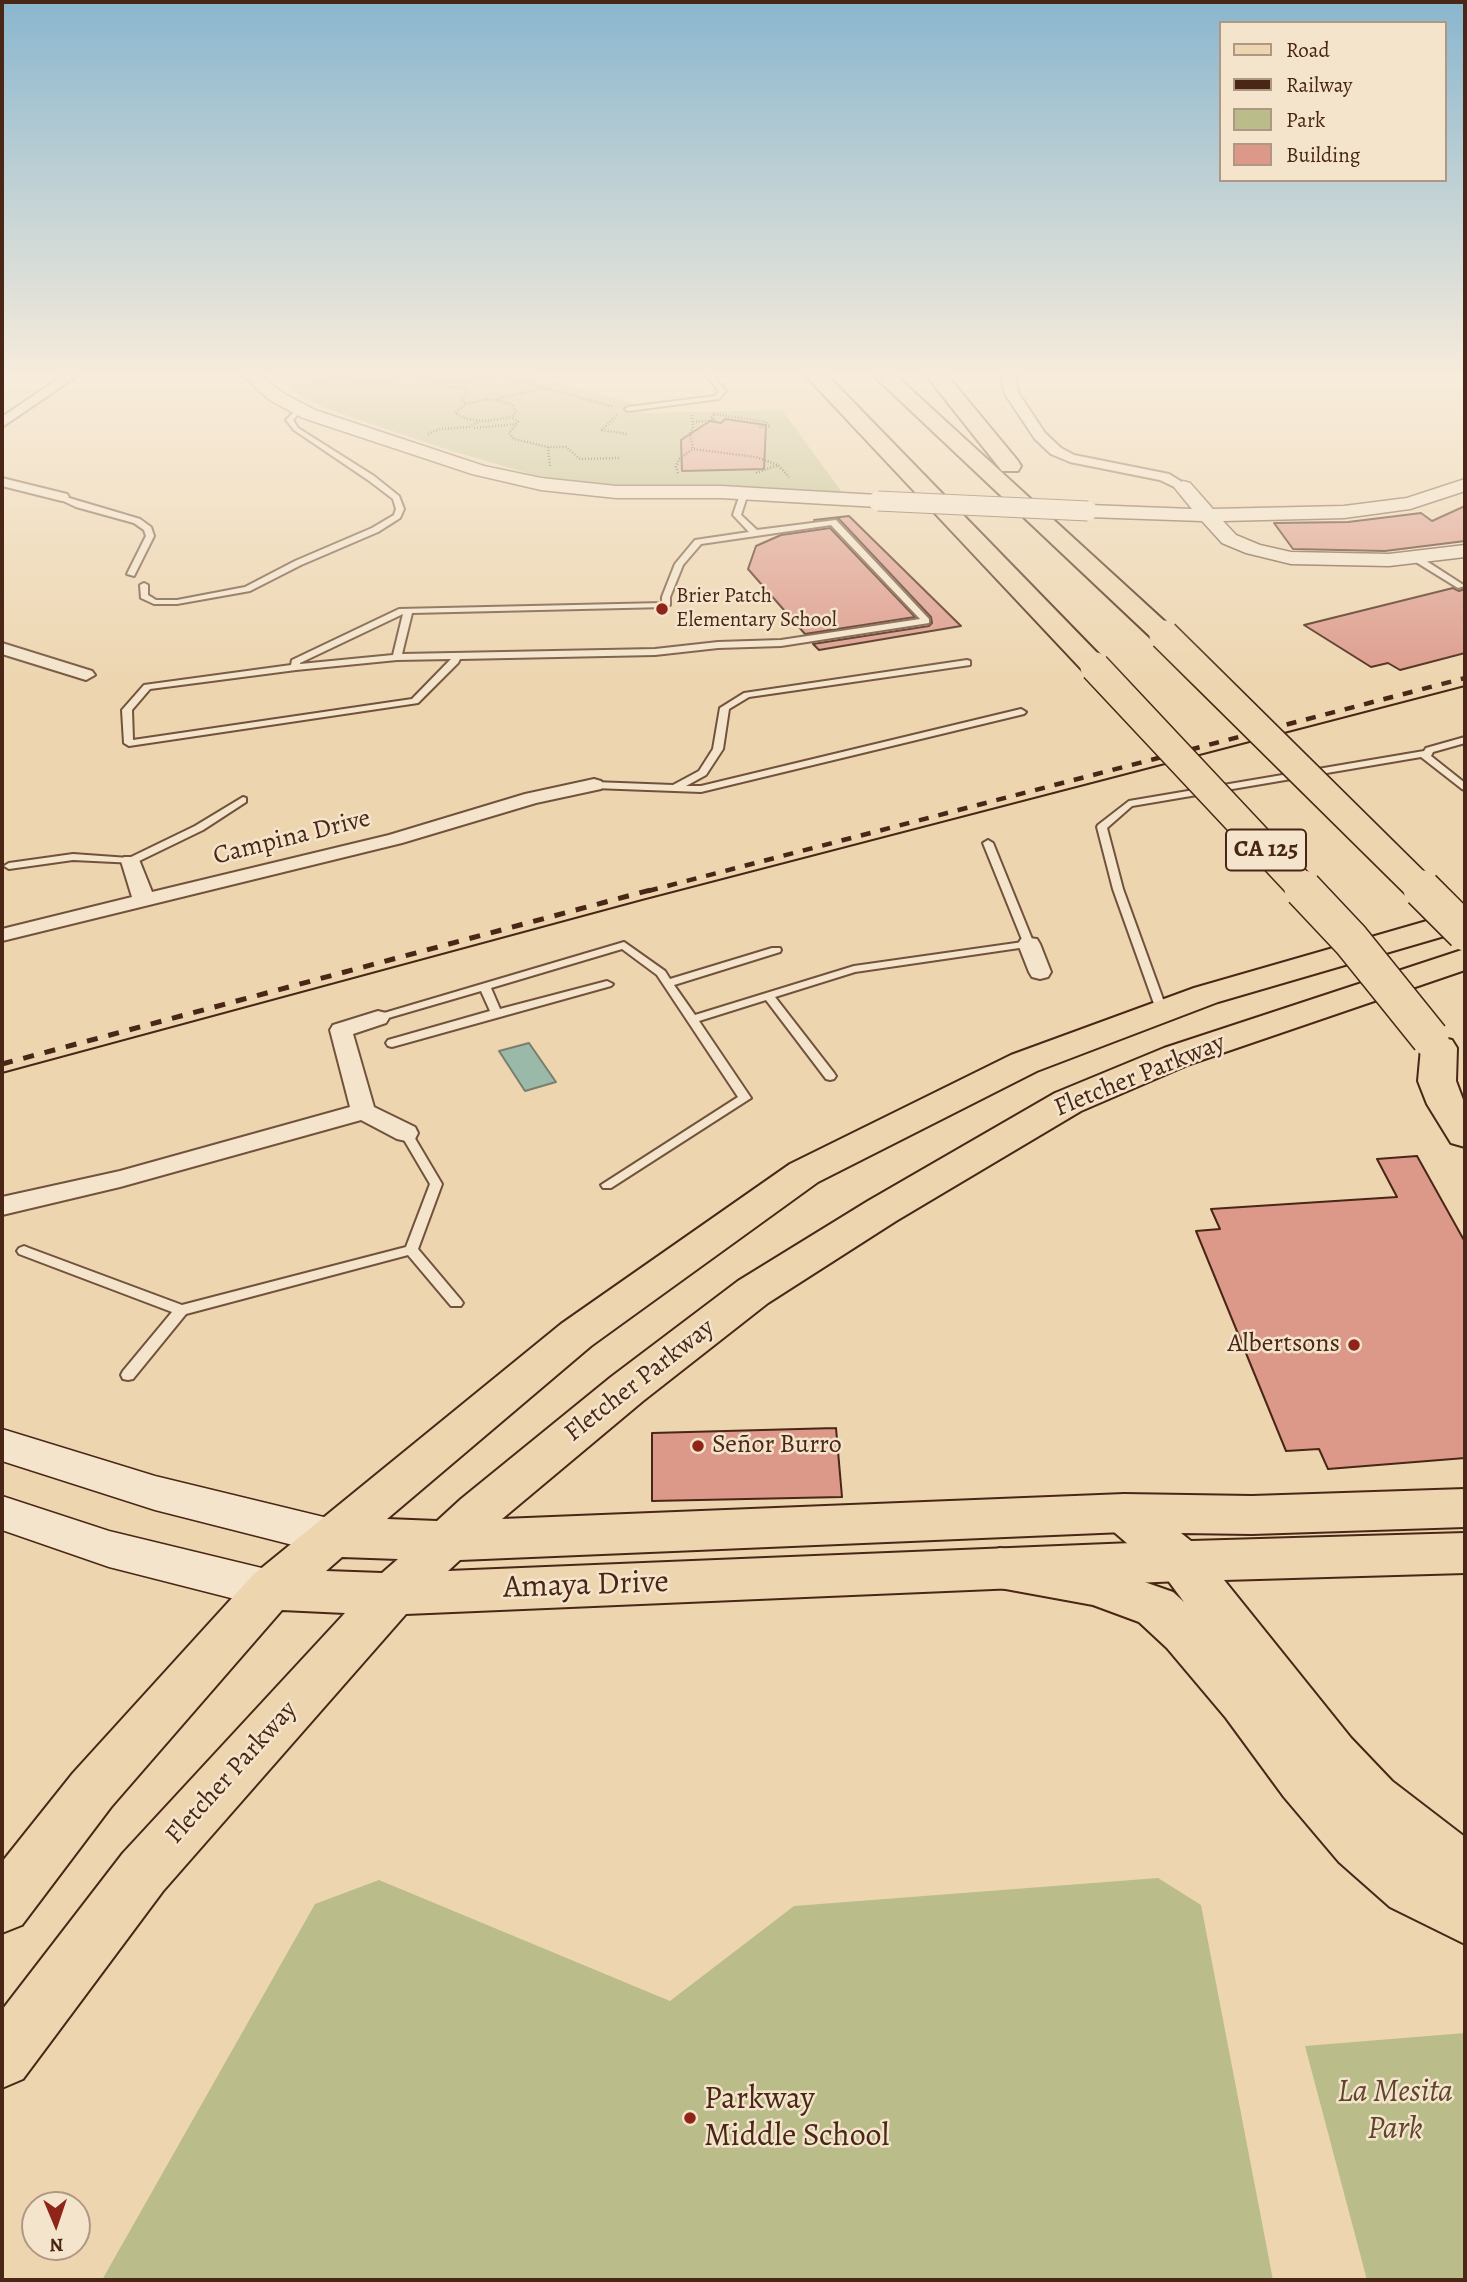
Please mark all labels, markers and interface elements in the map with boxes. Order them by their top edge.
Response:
legend [1218,21,1446,182]
text: Road [1286,36,1330,64]
text: Railway [1286,71,1352,99]
text: Park [1286,106,1325,134]
text: Building [1286,141,1360,169]
place label: Brier Patch Elementary School [676,584,837,634]
marker: Brier Patch Elementary School [654,601,670,617]
street label: Campina Drive [210,803,374,873]
road number: CA 125 [1226,830,1306,870]
street label: Fletcher Parkway [1050,1028,1230,1124]
street label: Fletcher Parkway [559,1313,721,1449]
place label: Albertsons [1227,1329,1340,1361]
marker: Albertsons [1346,1337,1362,1353]
place label: Señor Burro [712,1430,842,1462]
marker: Señor Burro [690,1438,706,1454]
street label: Amaya Drive [502,1564,670,1608]
street label: Fletcher Parkway [160,1695,304,1851]
park label: La Mesita Park [1337,2074,1453,2149]
place label: Parkway Middle School [704,2081,889,2156]
marker: Parkway Middle School [682,2110,698,2126]
north arrow [21,2191,91,2261]
text: N [49,2232,64,2258]

